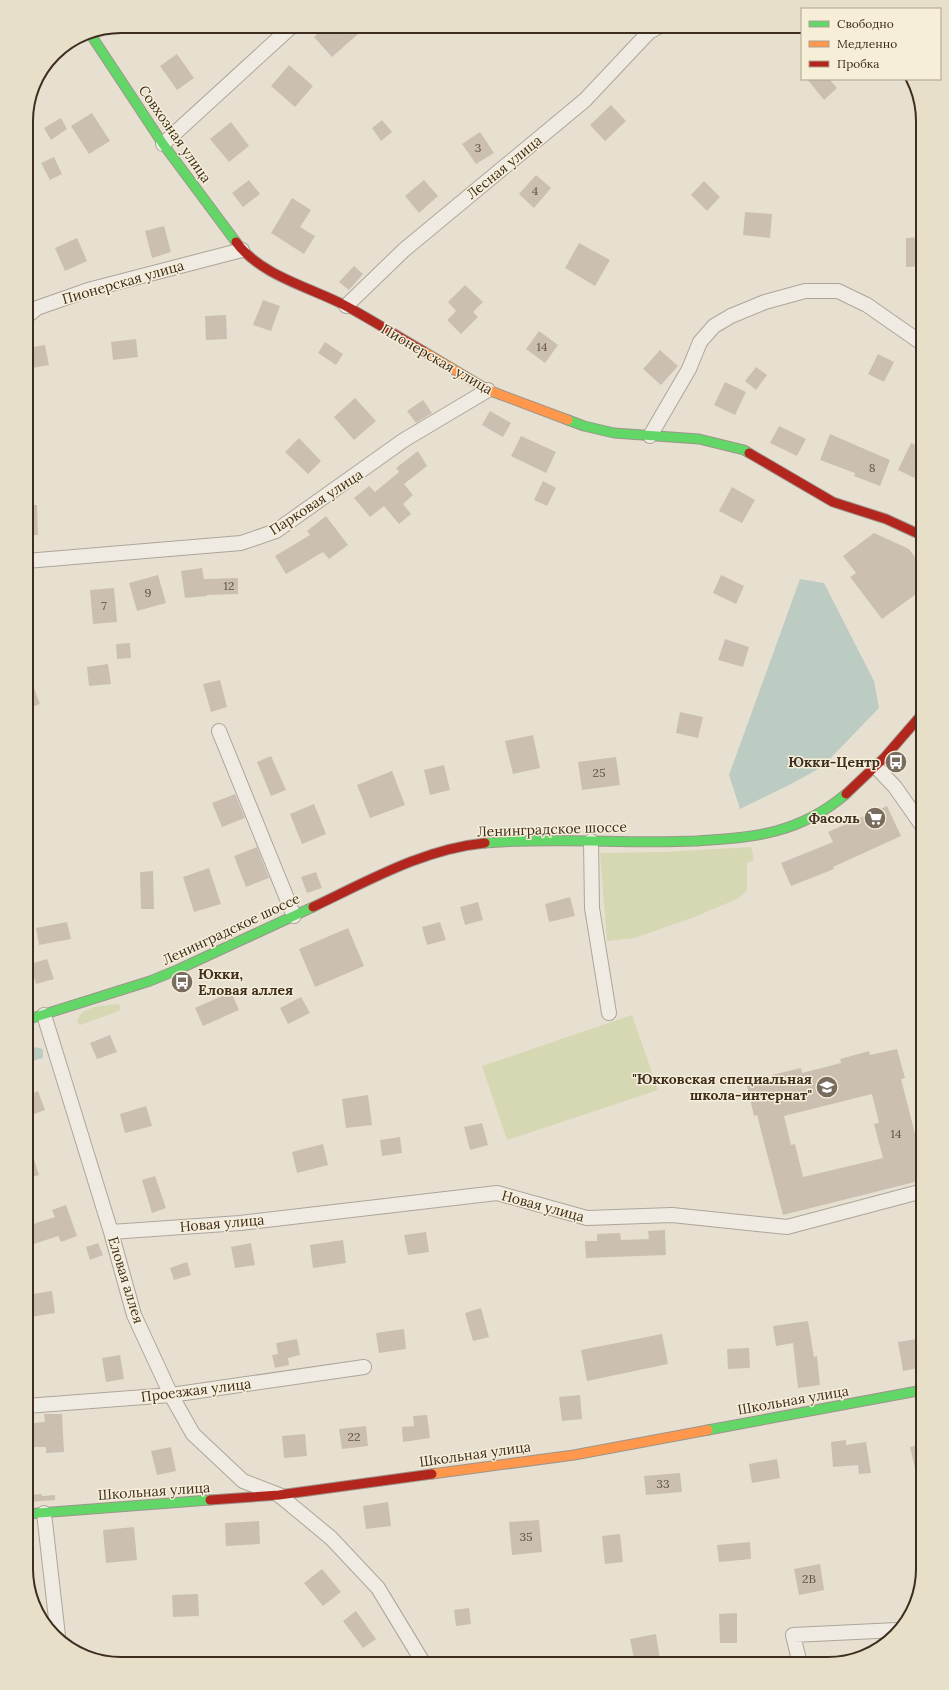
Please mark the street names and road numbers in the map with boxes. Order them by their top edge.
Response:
street label: Совхозная улица [135,82,215,186]
street label: Лесная улица [463,131,545,203]
street label: Пионерская улица [60,256,186,308]
street label: Пионерская улица [378,320,496,398]
street label: Парковая улица [266,465,366,539]
street label: Ленинградское шоссе [477,817,628,841]
street label: Ленинградское шоссе [159,889,303,969]
street label: Новая улица [500,1186,586,1226]
street label: Новая улица [179,1210,265,1236]
street label: Еловая аллея [104,1234,148,1326]
street label: Проезжая улица [140,1374,252,1406]
street label: Школьная улица [736,1381,850,1419]
street label: Школьная улица [418,1437,532,1471]
street label: Школьная улица [97,1478,211,1504]

